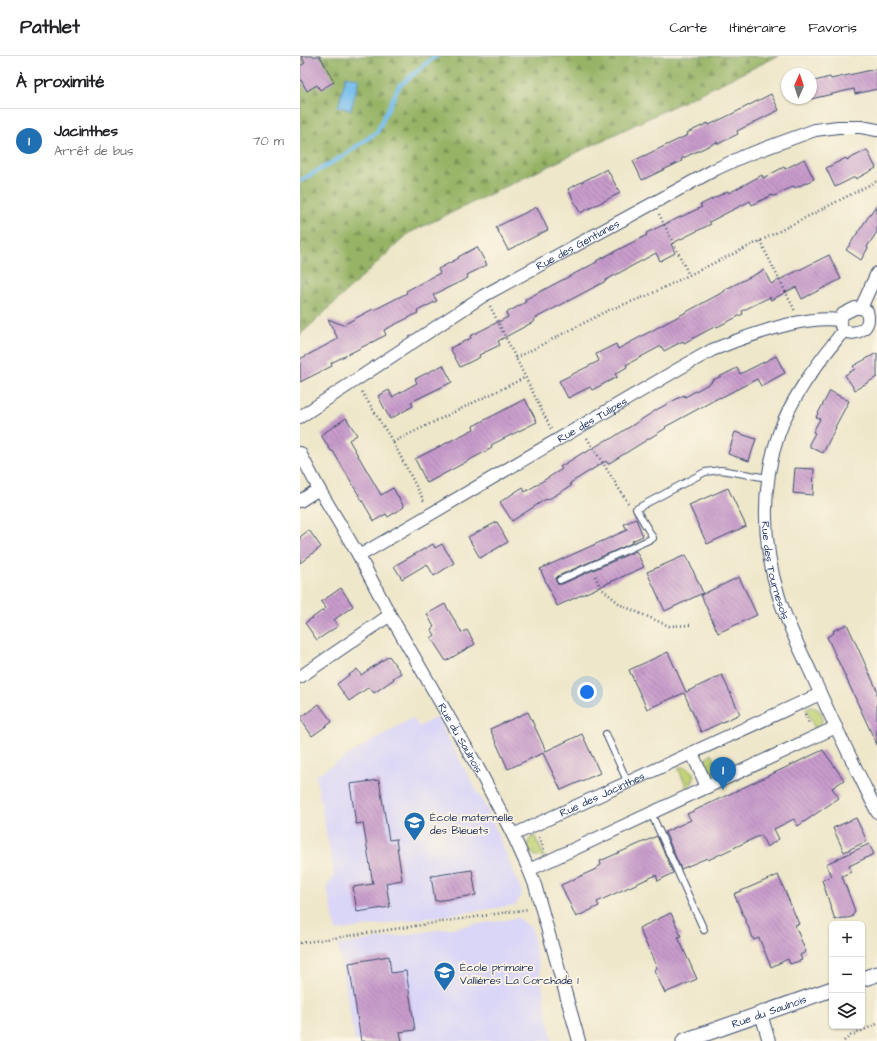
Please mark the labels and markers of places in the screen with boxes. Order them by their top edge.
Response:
pin: 1 [710,757,736,790]
school or university icon: École maternelle des Bleuets [402,810,428,843]
place label: École maternelle des Bleuets [430,810,513,838]
school or university icon: École primaire Vallières La Corchade 1 [432,960,458,993]
place label: École primaire Vallières La Corchade 1 [460,960,579,988]

